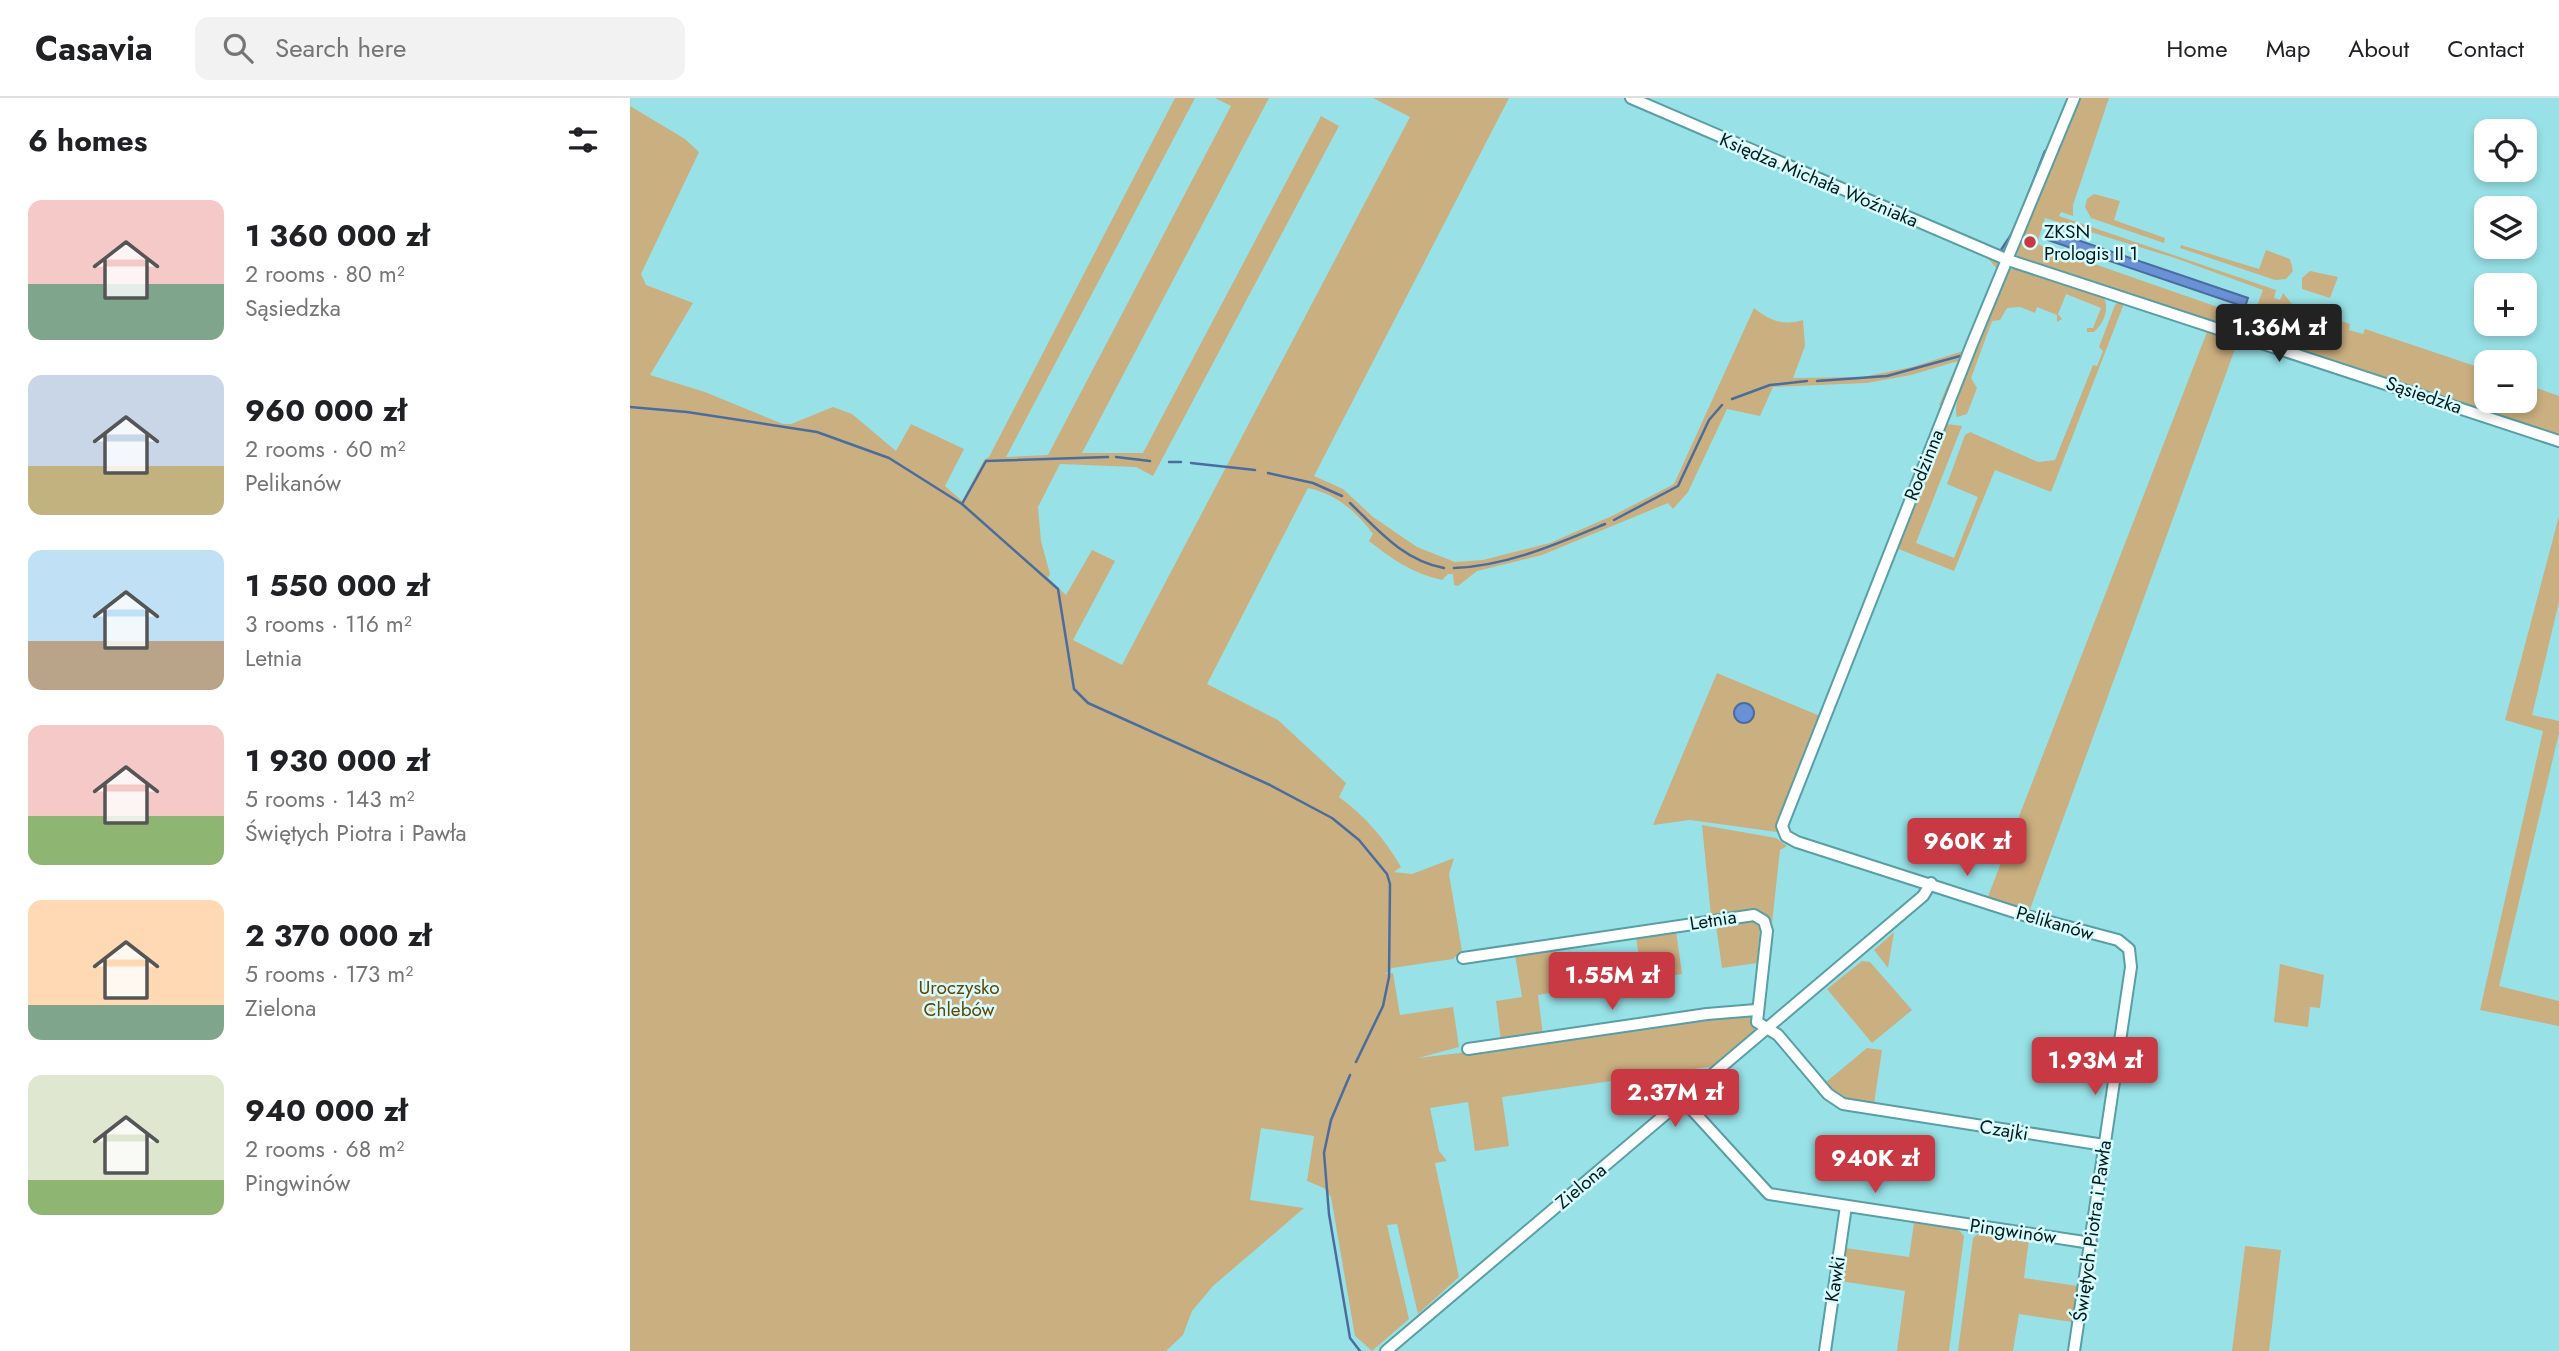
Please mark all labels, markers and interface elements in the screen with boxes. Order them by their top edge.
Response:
search box [195,17,685,80]
text: Casavia [35,25,153,72]
icon: search [219,29,257,67]
text: Search here [275,29,406,67]
text: Home [2166,31,2228,66]
text: Map [2266,31,2310,66]
text: About [2348,31,2409,66]
text: Contact [2447,31,2524,66]
text: 6 homes [28,119,147,162]
map controls [2474,119,2537,413]
button: locate [2474,119,2537,182]
icon: filters [564,121,602,159]
street label: Księdza Michała Woźniaka [1716,126,1922,234]
button: layers [2474,196,2537,259]
text: 1 360 000 zł [245,214,429,257]
place label: ZKSN Prologis II 1 [2044,218,2138,267]
icon: home [84,228,168,312]
marker: ZKSN Prologis II 1 [2022,234,2038,250]
text: 2 rooms · 80 m² [245,257,405,291]
button: + [2474,273,2537,336]
text: Sąsiedzka [245,291,341,325]
pin: 1.36M zł [2207,304,2351,364]
text: 1.36M zł [2232,310,2326,344]
button: − [2474,350,2537,413]
street label: Sąsiedzka [2382,369,2466,421]
text: 960 000 zł [245,389,406,432]
icon: home [84,403,168,487]
street label: Rodzinna [1898,425,1950,505]
text: 2 rooms · 60 m² [245,432,405,466]
text: Pelikanów [245,466,341,500]
text: 1 550 000 zł [245,564,429,607]
icon: home [84,578,168,662]
text: 3 rooms · 116 m² [245,607,412,641]
text: Letnia [245,641,302,675]
text: 1 930 000 zł [245,739,429,782]
icon: home [84,753,168,837]
text: 5 rooms · 143 m² [245,782,415,816]
text: Świętych Piotra i Pawła [245,816,467,850]
pin: 960K zł [1902,818,2032,878]
text: 960K zł [1923,824,2011,858]
street label: Pelikanów [2013,899,2097,947]
street label: Letnia [1688,903,1738,937]
text: 2 370 000 zł [245,914,431,957]
icon: home [84,928,168,1012]
pin: 1.55M zł [1540,953,1684,1012]
text: 5 rooms · 173 m² [245,957,413,991]
text: 1.55M zł [1565,958,1659,992]
park label: Uroczysko Chlebów [918,974,1000,1023]
text: Zielona [245,991,316,1025]
pin: 1.93M zł [2023,1038,2167,1097]
text: 1.93M zł [2048,1043,2142,1077]
pin: 2.37M zł [1603,1070,1747,1129]
text: 2.37M zł [1627,1075,1723,1109]
text: 940 000 zł [245,1089,407,1132]
icon: home [84,1103,168,1187]
street label: Czajki [1978,1113,2030,1147]
text: 2 rooms · 68 m² [245,1132,404,1166]
pin: 940K zł [1810,1136,1940,1195]
street label: Świętych Piotra i Pawła [2066,1138,2118,1324]
text: 940K zł [1831,1141,1919,1175]
street label: Zielona [1550,1157,1612,1215]
text: Pingwinów [245,1166,350,1200]
street label: Pingwinów [1968,1212,2058,1250]
street label: Kawki [1818,1254,1852,1304]

